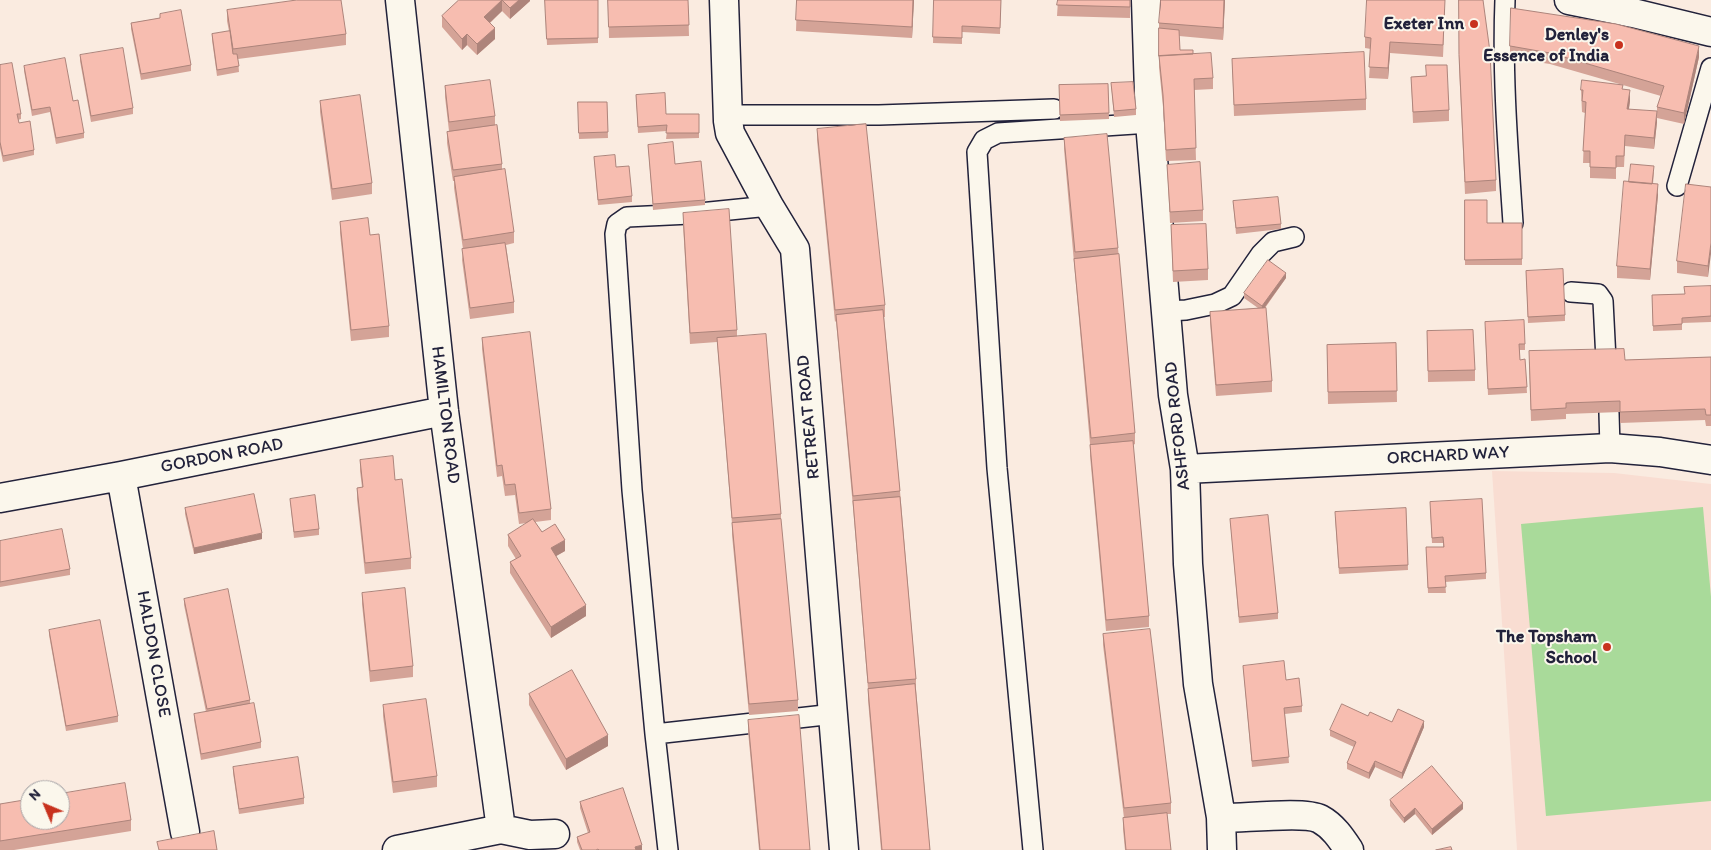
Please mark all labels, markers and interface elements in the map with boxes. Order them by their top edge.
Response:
place label: Exeter Inn [1384,13,1464,35]
marker: Exeter Inn [1468,18,1480,30]
place label: Denley's Essence of India [1483,24,1609,66]
marker: Denley's Essence of India [1613,39,1625,51]
street label: HAMILTON ROAD [426,345,464,485]
street label: RETREAT ROAD [793,354,825,480]
street label: ASHFORD ROAD [1160,361,1196,491]
street label: GORDON ROAD [159,434,285,478]
street label: ORCHARD WAY [1386,442,1510,470]
street label: HALDON CLOSE [131,589,175,719]
place label: The Topsham School [1496,626,1597,669]
marker: The Topsham School [1601,641,1613,653]
north arrow [20,780,70,830]
text: N [25,785,44,804]

